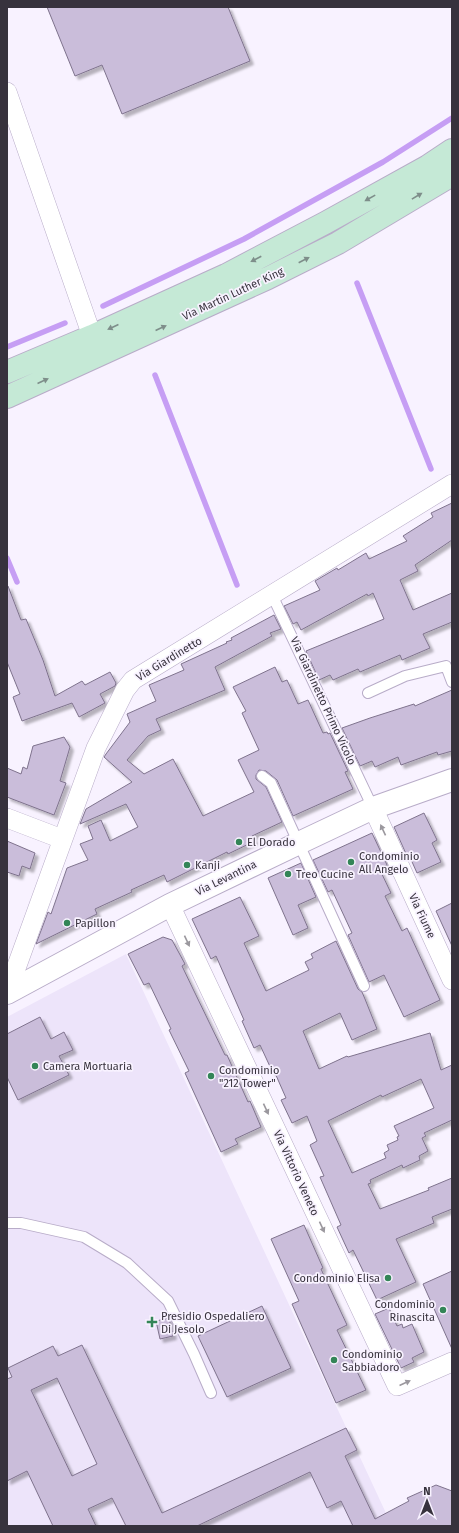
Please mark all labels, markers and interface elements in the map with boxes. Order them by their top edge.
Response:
one-way arrow [411,193,423,200]
one-way arrow [365,195,376,202]
one-way arrow [250,256,262,263]
one-way arrow [298,257,310,263]
street label: Via Martin Luther King [180,265,286,323]
one-way arrow [107,324,118,330]
one-way arrow [155,325,167,331]
one-way arrow [37,378,48,384]
street label: Via Giardinetto [134,634,204,684]
street label: Via Giardinetto Primo Vicolo [288,635,358,767]
one-way arrow [380,824,386,836]
place label: El Dorado [247,836,295,849]
marker: El Dorado [234,837,244,847]
place label: Condominio All Angelo [359,850,419,876]
marker: Condominio All Angelo [346,857,356,867]
street label: Via Levantina [193,858,259,898]
place label: Kanji [195,859,220,872]
marker: Kanji [182,860,192,870]
place label: Treo Cucine [296,868,354,881]
marker: Treo Cucine [283,869,293,879]
street label: Via Fiume [406,891,438,941]
place label: Papillon [75,917,116,930]
marker: Papillon [62,918,72,928]
one-way arrow [184,935,190,946]
place label: Camera Mortuaria [43,1060,132,1073]
marker: Camera Mortuaria [30,1061,40,1071]
place label: Condominio "212 Tower" [219,1064,279,1090]
marker: Condominio "212 Tower" [206,1071,216,1081]
one-way arrow [263,1103,269,1115]
street label: Via Vittorio Veneto [271,1128,321,1218]
one-way arrow [319,1221,325,1232]
place label: Condominio Elisa [294,1272,380,1285]
marker: Condominio Elisa [383,1273,393,1283]
place label: Condominio Rinascita [375,1298,435,1324]
marker: Condominio Rinascita [438,1305,448,1315]
place label: Presidio Ospedaliero Di Jesolo [161,1310,265,1336]
marker: Presidio Ospedaliero Di Jesolo [146,1316,158,1328]
place label: Condominio Sabbiadoro [342,1348,402,1374]
marker: Condominio Sabbiadoro [329,1355,339,1365]
one-way arrow [400,1380,411,1386]
north arrow [407,1481,447,1521]
text: N [423,1485,431,1498]

